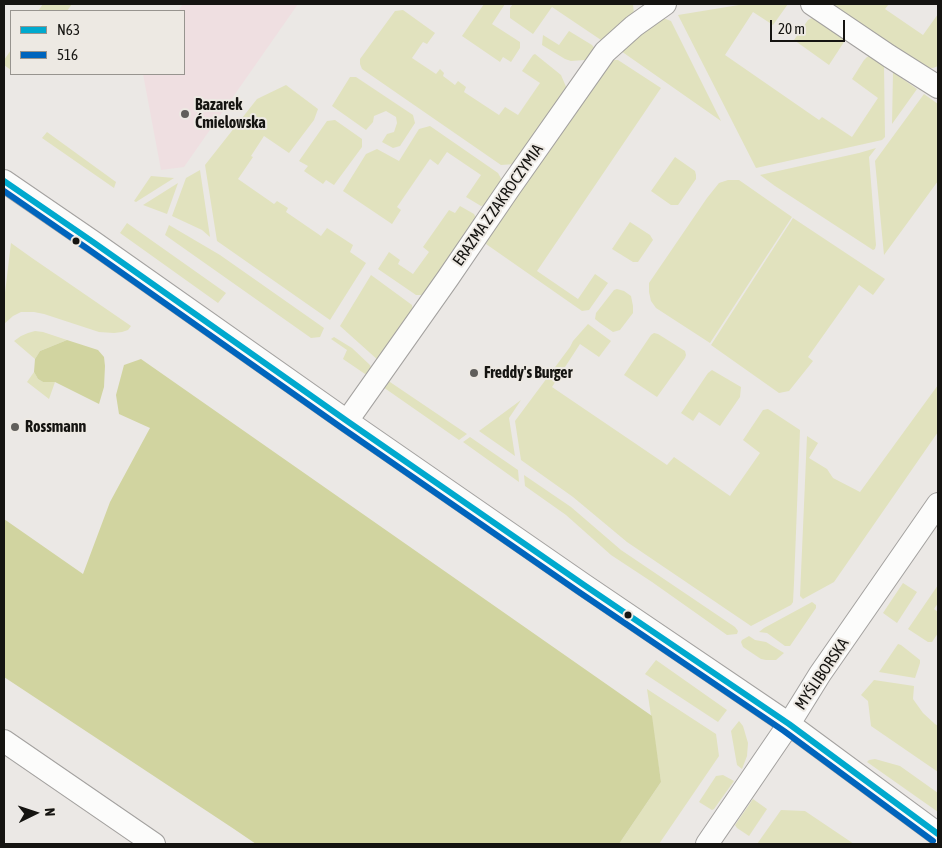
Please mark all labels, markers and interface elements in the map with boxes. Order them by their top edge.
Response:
legend [10,10,185,75]
scale bar [772,10,847,42]
text: 20 m [778,20,805,37]
text: N63 [57,21,80,38]
text: 516 [57,46,78,63]
place label: Bazarek Ćmielowska [195,95,266,133]
marker: Bazarek Ćmielowska [179,108,191,120]
street label: ERAZMA Z ZAKROCZYMIA [449,140,547,270]
unlabelled marker [71,236,81,246]
place label: Freddy's Burger [484,363,572,383]
marker: Freddy's Burger [468,367,480,379]
place label: Rossmann [25,417,86,437]
marker: Rossmann [9,421,21,433]
unlabelled marker [623,610,633,620]
street label: MYŚLIBORSKA [791,635,853,713]
north arrow [10,788,60,838]
text: N [42,807,58,817]

